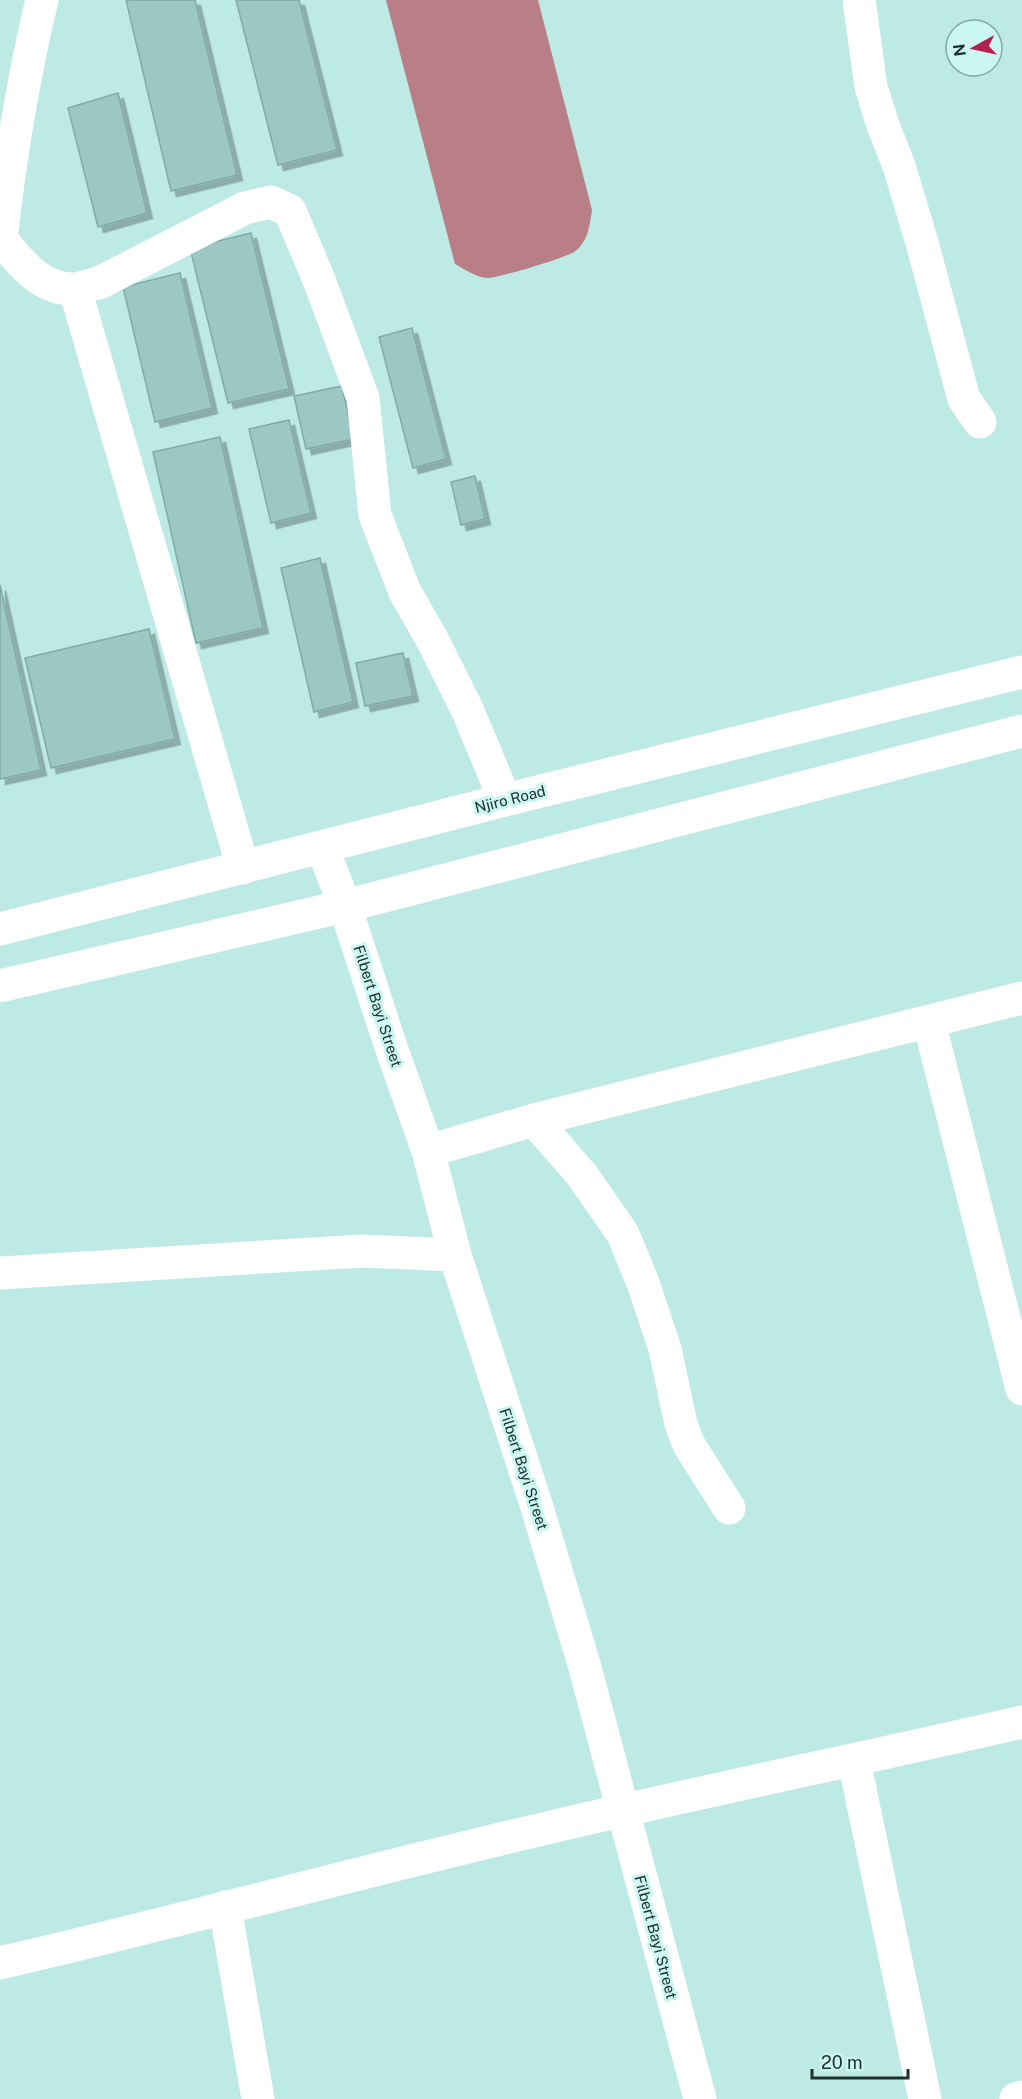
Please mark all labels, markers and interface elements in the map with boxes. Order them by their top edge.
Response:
north arrow [944,18,1004,78]
text: N [949,42,970,58]
street label: Njiro Road [473,782,547,816]
street label: Filbert Bayi Street [350,943,406,1069]
street label: Filbert Bayi Street [496,1406,552,1532]
street label: Filbert Bayi Street [631,1873,681,2001]
scale bar [812,2042,908,2080]
text: 20 m [821,2052,863,2073]

